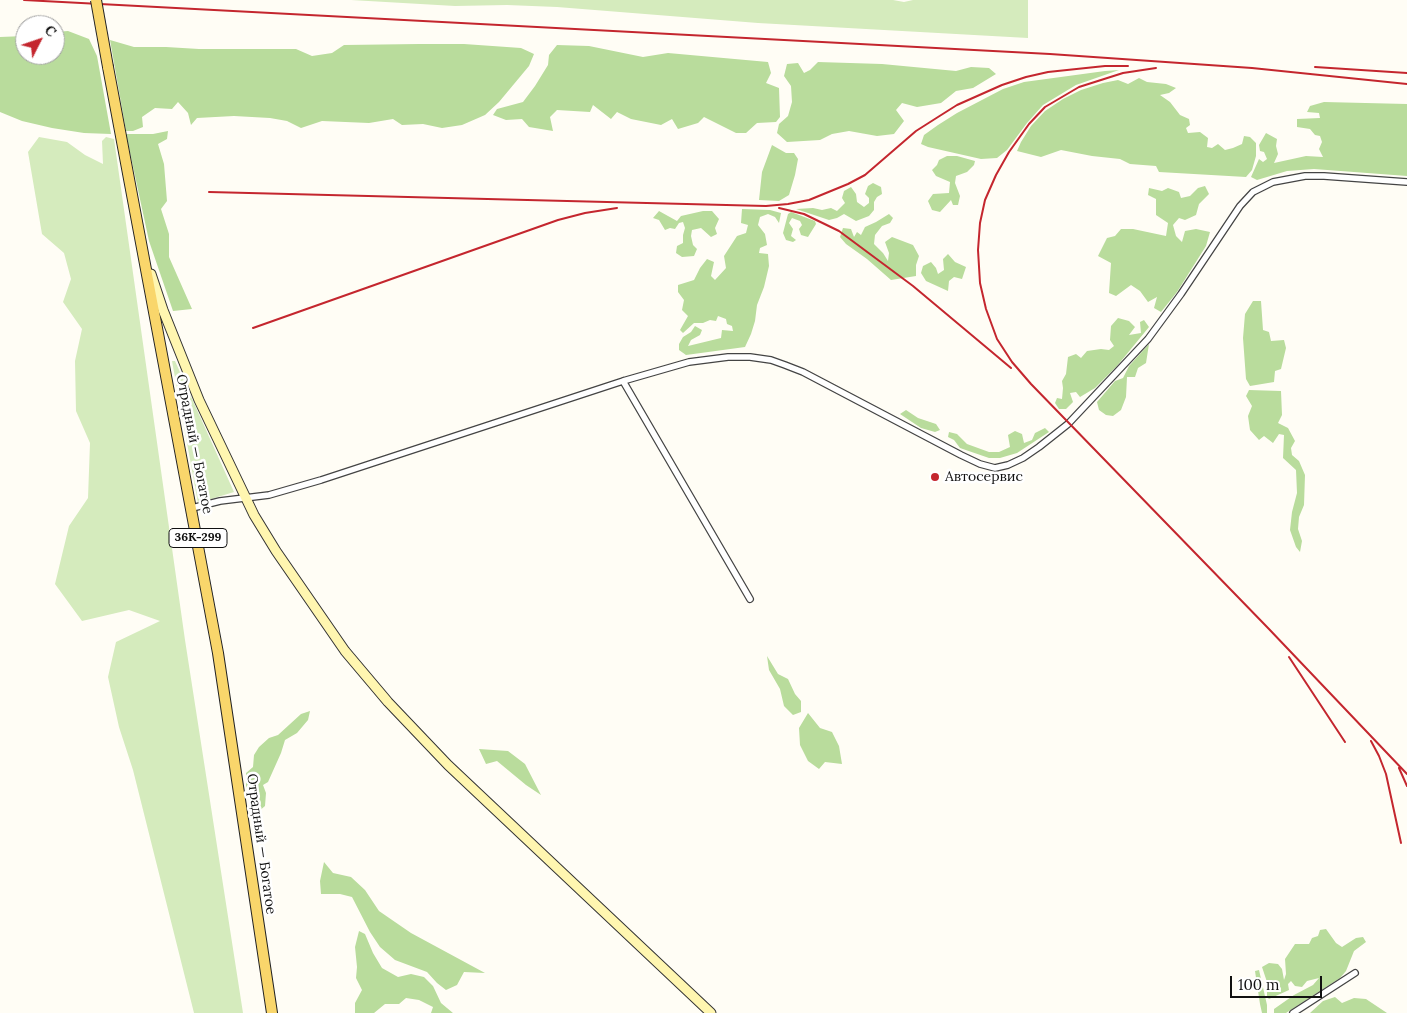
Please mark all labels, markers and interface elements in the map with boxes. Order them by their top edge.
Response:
north arrow [15,15,65,65]
text: С [41,21,61,40]
street label: Отрадный — Богатое [172,373,216,515]
place label: Автосервис [945,469,1023,485]
marker: Автосервис [929,471,941,483]
road number: 36К-299 [169,528,227,548]
street label: Отрадный — Богатое [243,773,279,915]
scale bar [1232,966,1324,998]
text: 100 m [1238,975,1279,994]

